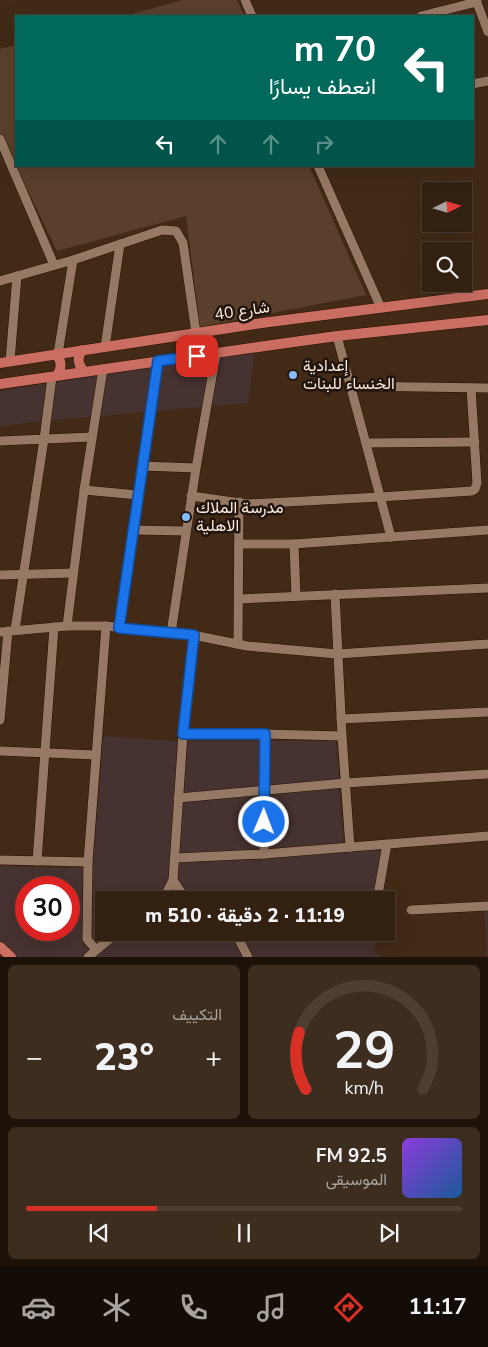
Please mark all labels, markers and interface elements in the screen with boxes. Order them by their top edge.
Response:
text: 70 m [294,26,376,73]
icon: left [394,35,459,100]
text: انعطف يسارًا [269,72,376,102]
icon: left [151,130,179,158]
icon: ahead [204,130,232,158]
icon: ahead [257,130,285,158]
icon: right [310,130,338,158]
north arrow [422,182,472,232]
map controls [422,182,472,292]
button: search [422,242,472,292]
street label: شارع 40 [213,296,271,326]
pin [176,335,218,377]
icon: arrive [183,342,211,370]
place label: إعدادية الخنساء للبنات [303,355,395,395]
marker: إعدادية الخنساء للبنات [287,369,299,381]
place label: مدرسة الملاك الاهلية [196,497,284,537]
marker: مدرسة الملاك الاهلية [180,511,192,523]
position arrow [237,795,289,847]
speed limit sign: 30 [15,876,80,941]
text: 11:19 · 2 دقيقة · 510 m [145,903,345,929]
text: التكييف [172,1004,222,1026]
text: 29 [333,1015,395,1086]
text: 23° [94,1032,154,1083]
text: − [26,1039,43,1077]
text: + [205,1039,222,1077]
text: km/h [344,1076,384,1100]
text: 92.5 FM [316,1143,387,1169]
text: الموسيقى [326,1169,387,1191]
icon: previous [85,1219,113,1247]
icon: pause [230,1219,258,1247]
icon: next [375,1219,403,1247]
icon: car [21,1290,56,1325]
icon: climate [99,1290,134,1325]
icon: phone [176,1290,211,1325]
icon: music [254,1290,289,1325]
icon: directions [331,1290,366,1325]
text: 11:17 [409,1292,467,1322]

